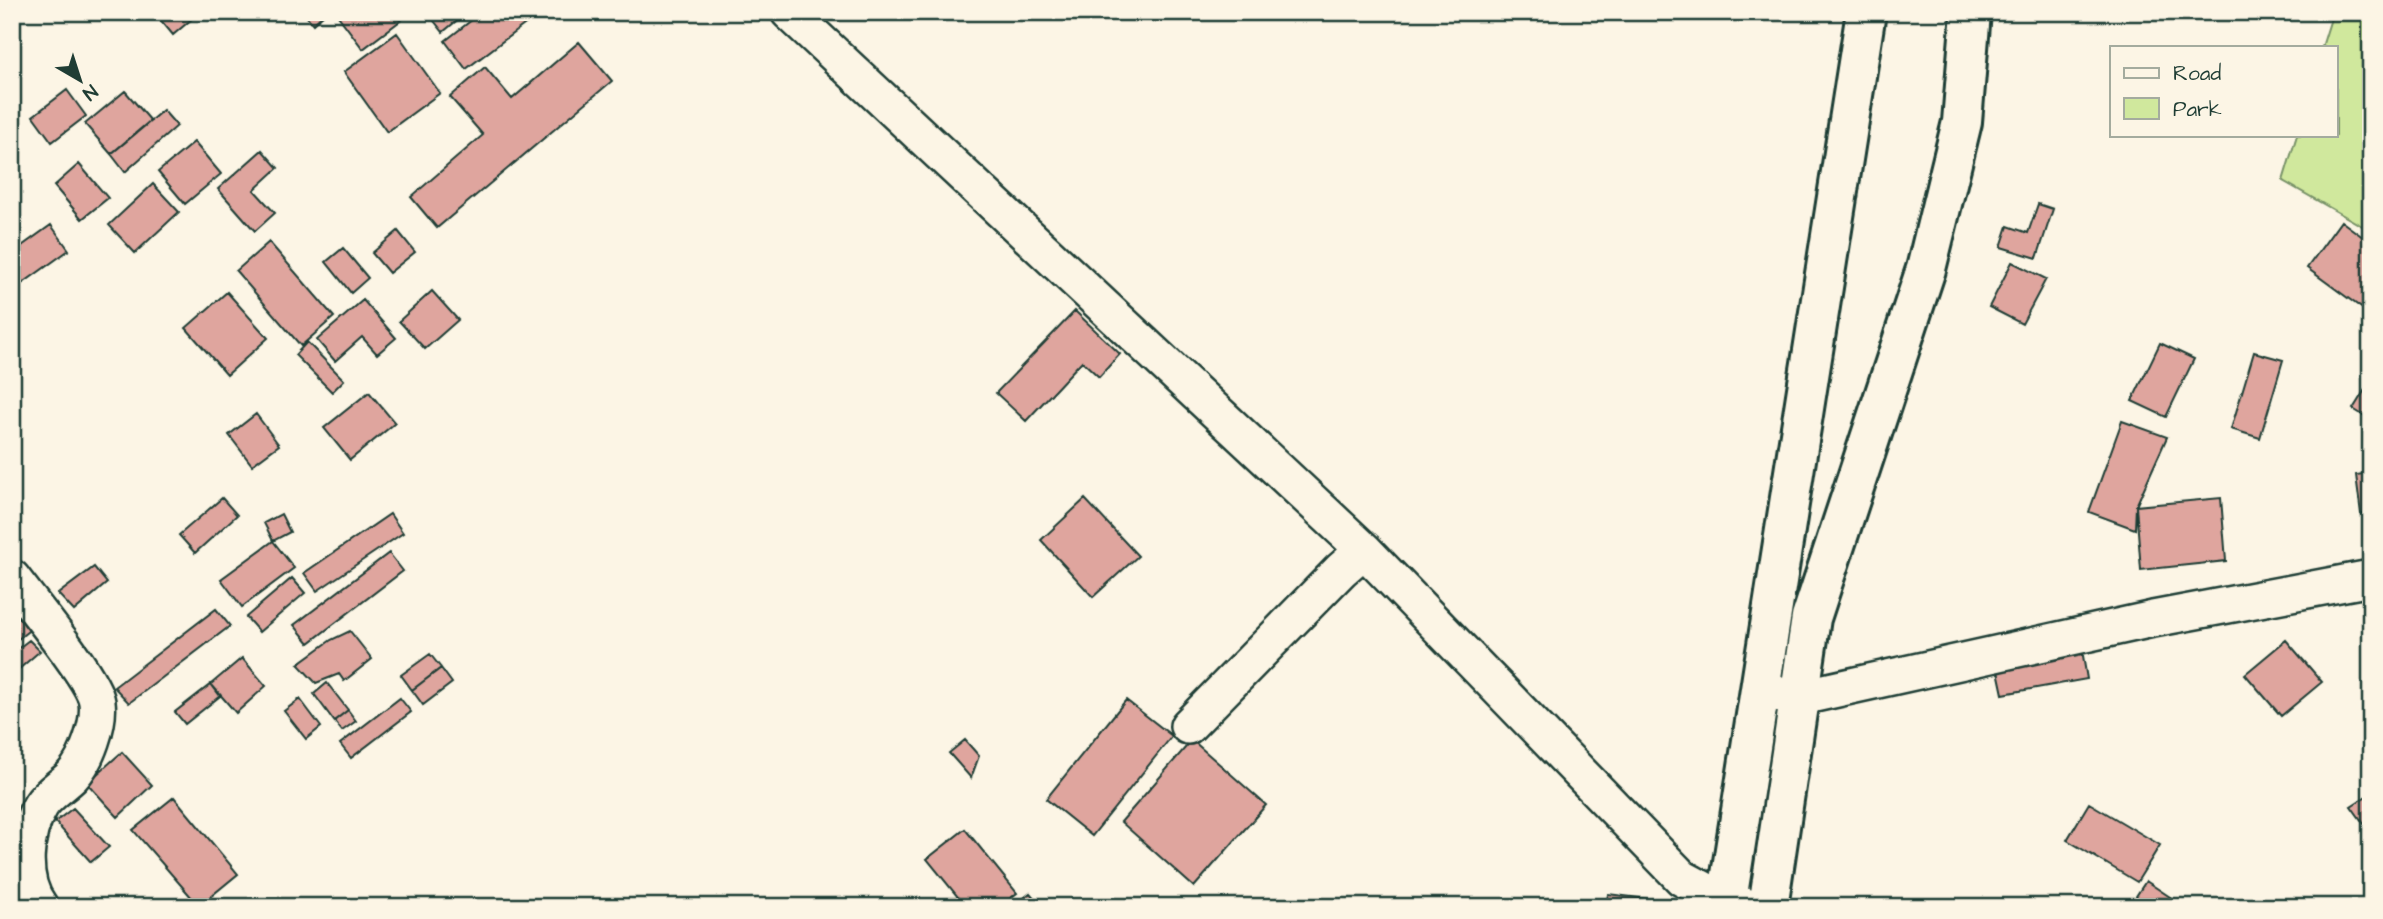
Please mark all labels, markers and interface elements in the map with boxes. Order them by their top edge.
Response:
north arrow [46,46,116,116]
legend [2110,46,2338,136]
text: Road [2173,59,2221,88]
text: N [77,78,103,106]
text: Park [2173,95,2222,124]

